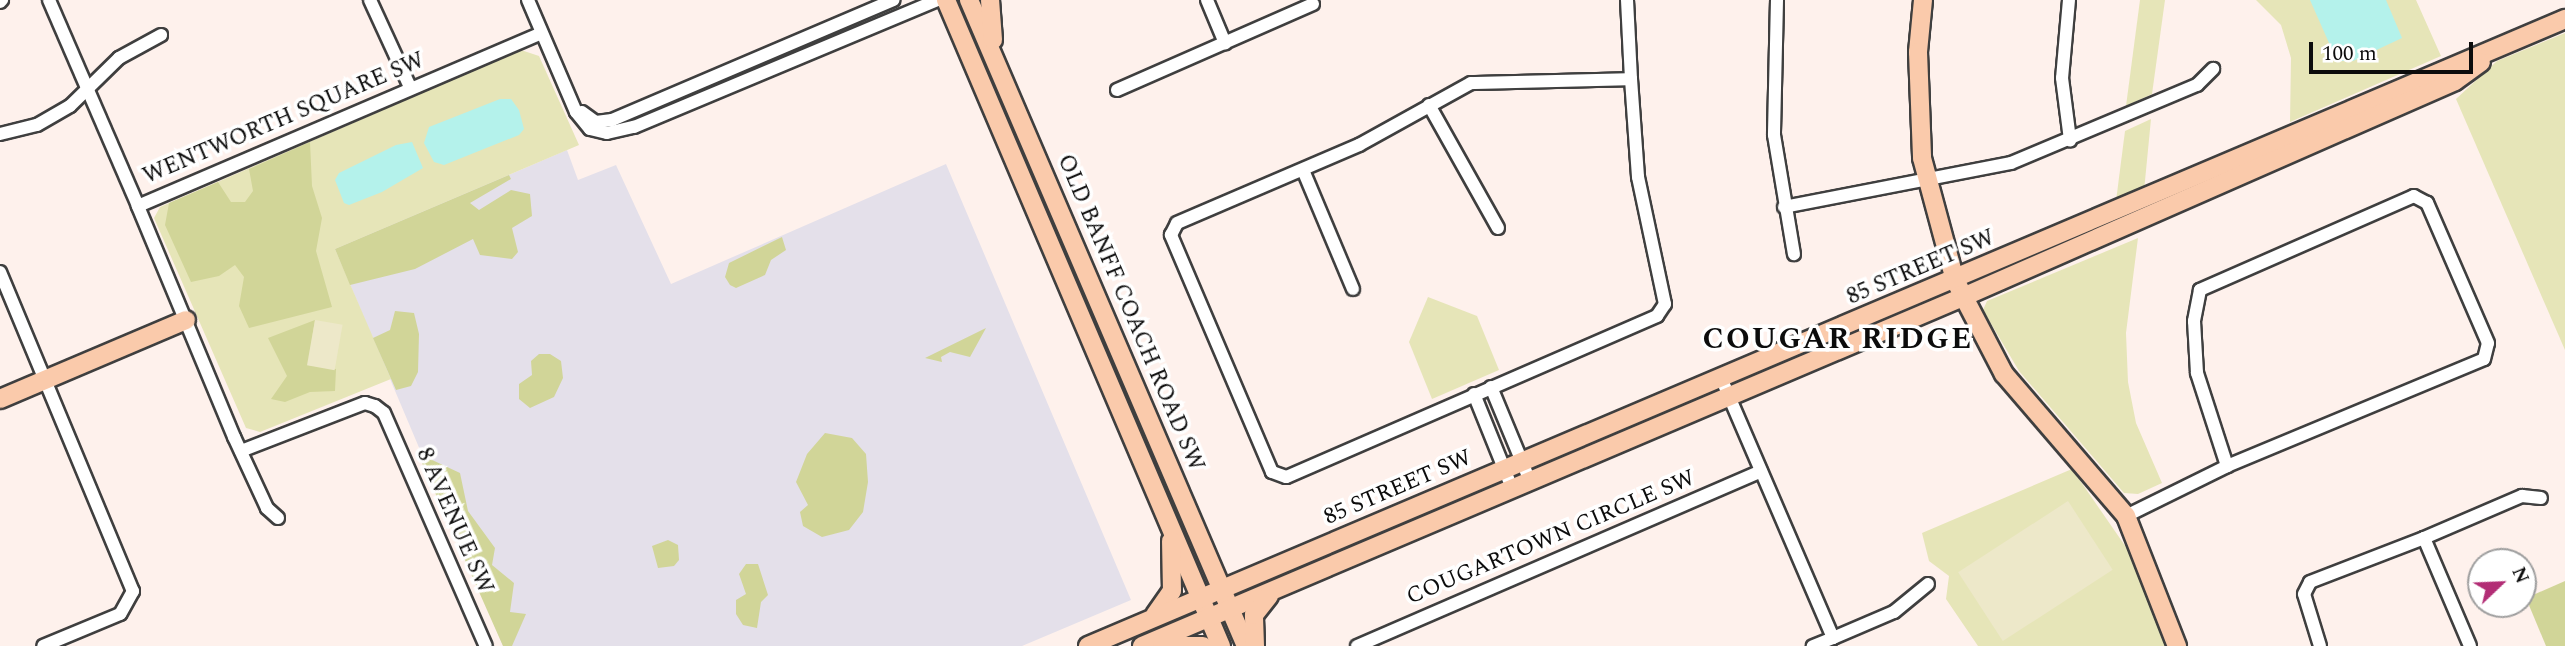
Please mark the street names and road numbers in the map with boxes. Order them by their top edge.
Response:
street label: WENTWORTH SQUARE SW [139,47,429,191]
street label: OLD BANFF COACH ROAD SW [1051,150,1209,476]
street label: 85 STREET SW [1843,224,1999,312]
street label: 8 AVENUE SW [410,444,498,598]
street label: 85 STREET SW [1320,444,1476,532]
street label: COUGARTOWN CIRCLE SW [1403,465,1699,611]

